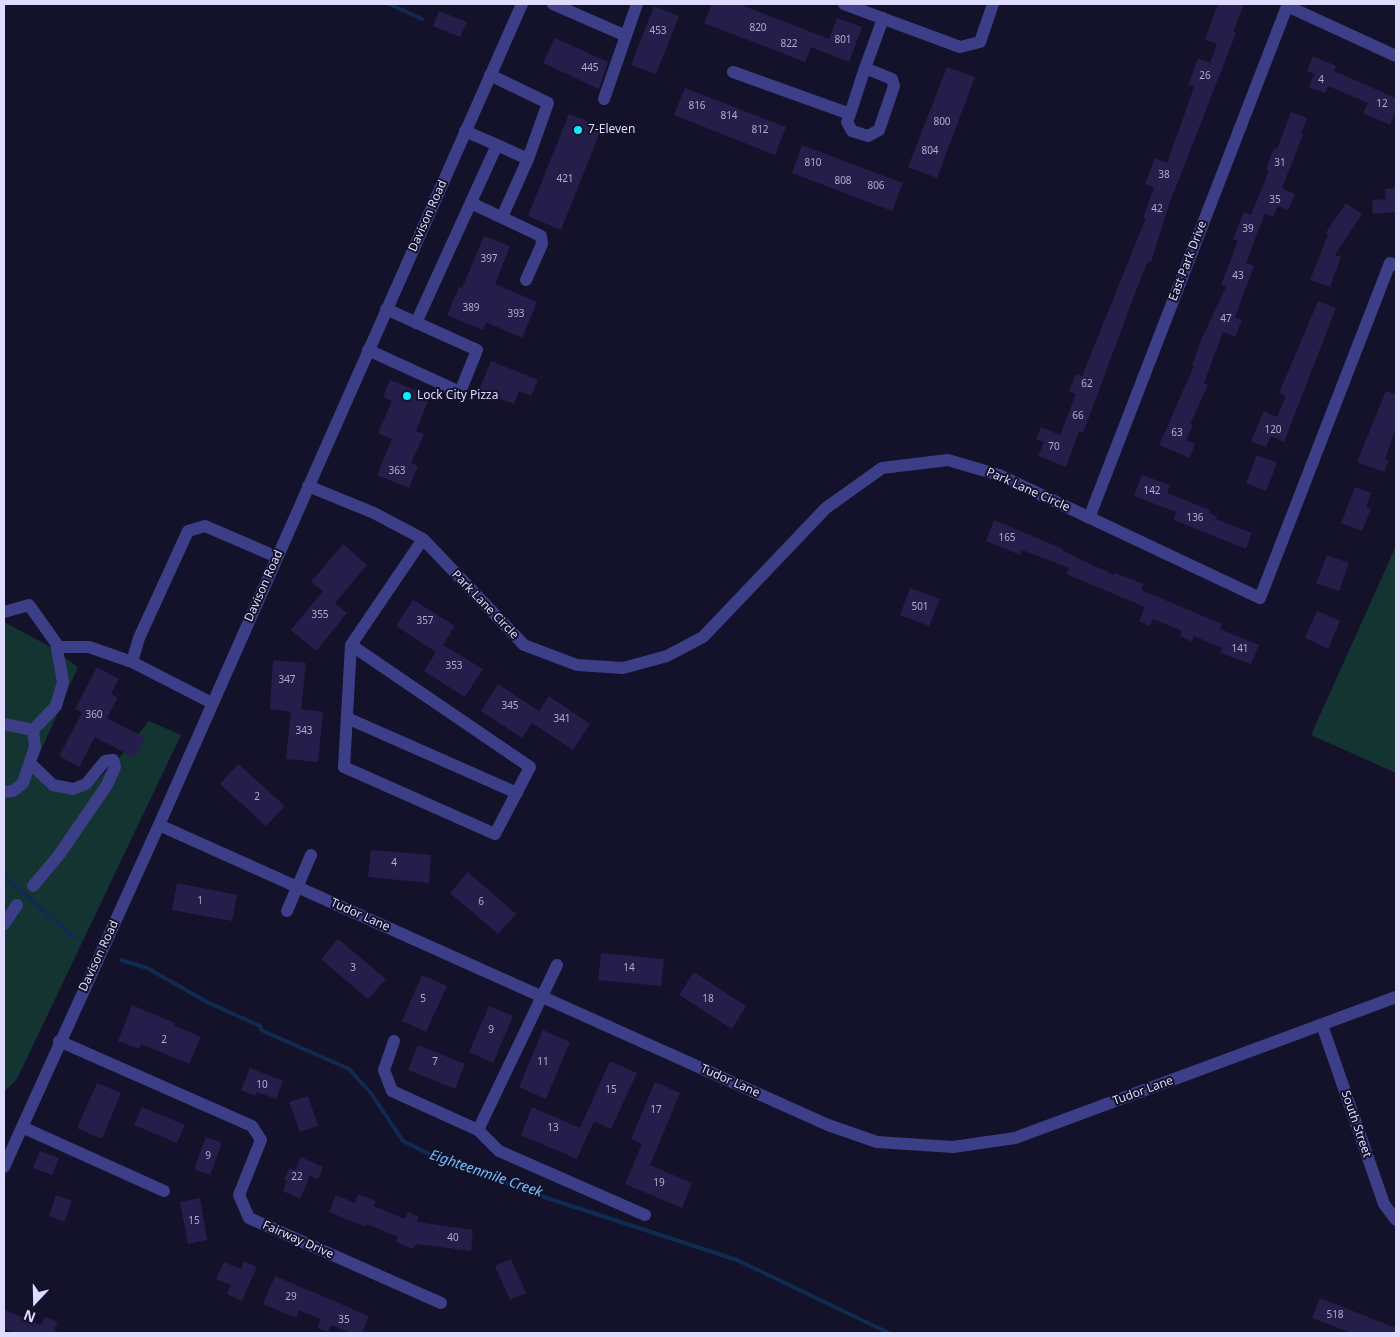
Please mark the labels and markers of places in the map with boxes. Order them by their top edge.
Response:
place label: 7-Eleven [588,123,635,137]
marker: 7-Eleven [572,124,584,136]
place label: Lock City Pizza [417,389,498,403]
marker: Lock City Pizza [401,390,413,402]

